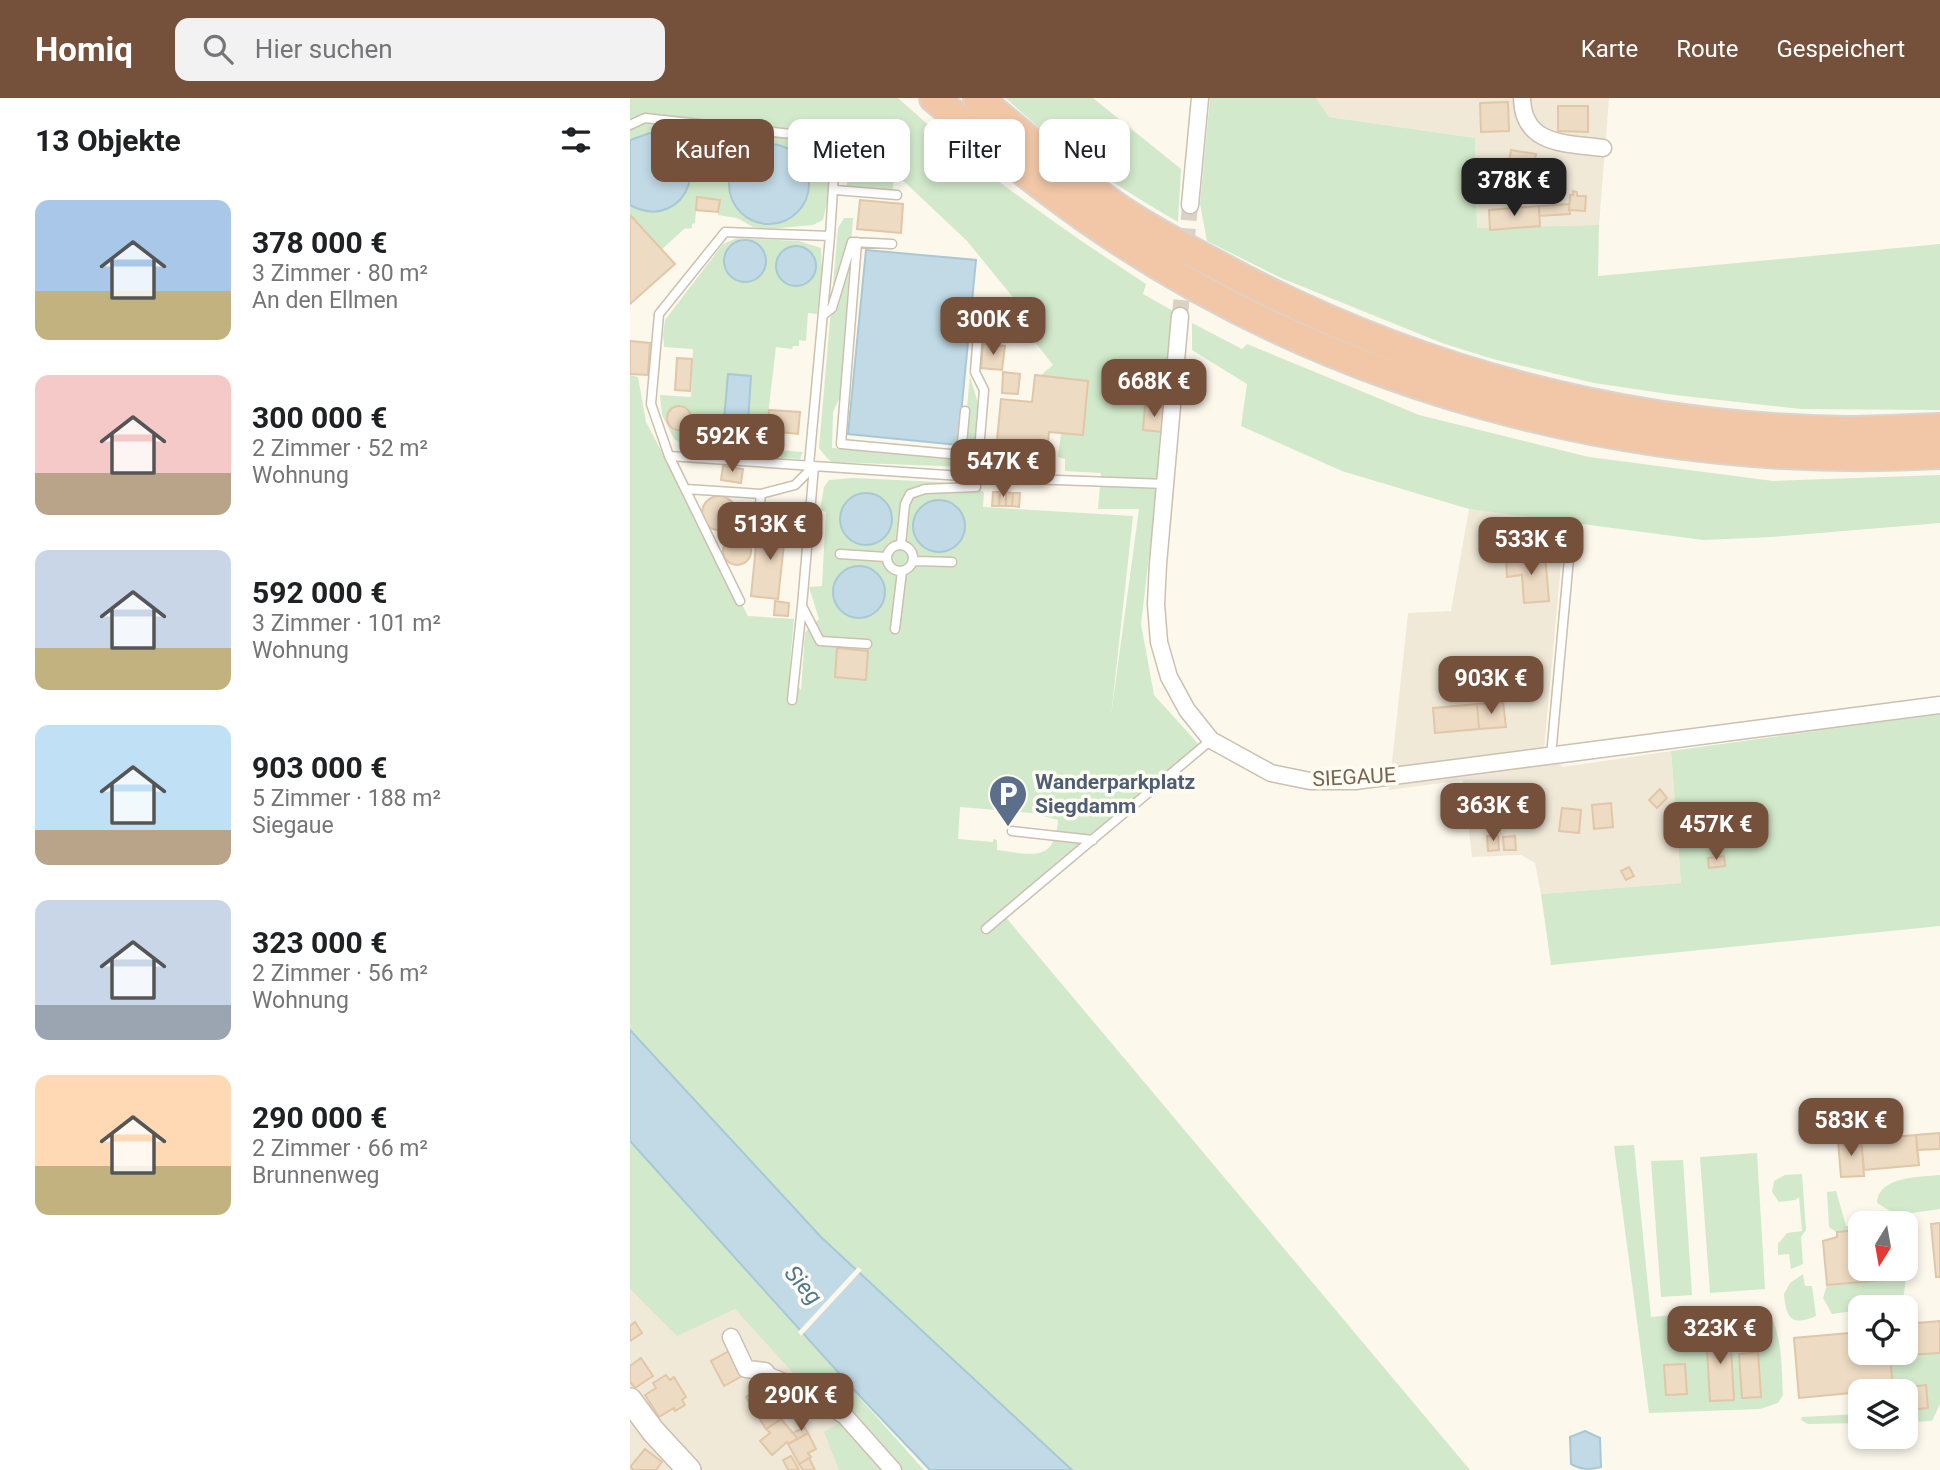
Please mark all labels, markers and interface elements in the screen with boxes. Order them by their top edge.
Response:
search box [175,18,665,81]
text: Homiq [35,30,133,69]
icon: search [199,30,237,68]
text: Hier suchen [255,34,393,64]
text: Karte [1581,35,1638,63]
text: Route [1676,35,1738,63]
text: Gespeichert [1776,35,1905,63]
chip: Kaufen [651,119,774,182]
chip: Mieten [788,119,910,182]
chip: Filter [924,119,1025,182]
chip: Neu [1039,119,1130,182]
icon: filters [557,121,595,159]
text: 13 Objekte [35,123,181,158]
pin: 378K € [1457,158,1571,218]
text: 378K € [1477,167,1551,194]
text: 378 000 € [252,225,387,260]
icon: home [91,228,175,312]
text: 3 Zimmer · 80 m² [252,260,428,287]
text: An den Ellmen [252,287,398,314]
pin: 300K € [936,298,1050,357]
text: 300K € [956,306,1030,333]
pin: 668K € [1097,360,1211,419]
text: 668K € [1117,368,1191,395]
text: 300 000 € [252,400,387,435]
icon: home [91,403,175,487]
pin: 592K € [675,414,789,474]
text: 592K € [695,423,769,450]
text: 2 Zimmer · 52 m² [252,435,428,462]
pin: 547K € [946,440,1060,499]
text: 547K € [966,448,1040,475]
text: Wohnung [252,462,349,489]
pin: 513K € [713,503,827,562]
text: 513K € [733,511,807,538]
pin: 533K € [1474,518,1588,577]
text: 533K € [1494,526,1568,553]
text: 592 000 € [252,575,387,610]
icon: home [91,578,175,662]
text: 3 Zimmer · 101 m² [252,610,441,637]
text: Wohnung [252,637,349,664]
pin: 903K € [1434,656,1548,716]
text: 903K € [1454,665,1528,692]
text: 903 000 € [252,750,387,785]
icon: home [91,753,175,837]
street label: SIEGAUE [1312,763,1396,791]
place label: Wanderparkplatz Siegdamm [1035,770,1195,818]
parking icon: Wanderparkplatz Siegdamm [987,773,1029,828]
pin: 363K € [1436,784,1550,843]
text: 5 Zimmer · 188 m² [252,785,441,812]
text: 363K € [1456,792,1530,819]
pin: 457K € [1659,802,1773,862]
text: 457K € [1679,811,1753,838]
text: Siegaue [252,812,334,839]
text: 323 000 € [252,925,387,960]
icon: home [91,928,175,1012]
text: 2 Zimmer · 56 m² [252,960,428,987]
text: Wohnung [252,987,349,1014]
pin: 583K € [1794,1098,1908,1158]
text: 290 000 € [252,1100,387,1135]
icon: home [91,1103,175,1187]
text: 583K € [1814,1107,1888,1134]
text: 2 Zimmer · 66 m² [252,1135,428,1162]
text: Brunnenweg [252,1162,380,1189]
north arrow [1848,1211,1918,1281]
map controls [1848,1211,1918,1449]
water label: Sieg [779,1260,827,1310]
button: locate [1848,1295,1918,1365]
pin: 323K € [1663,1306,1777,1366]
text: 323K € [1683,1315,1757,1342]
pin: 290K € [744,1374,858,1433]
button: layers [1848,1379,1918,1449]
text: 290K € [764,1382,838,1409]

